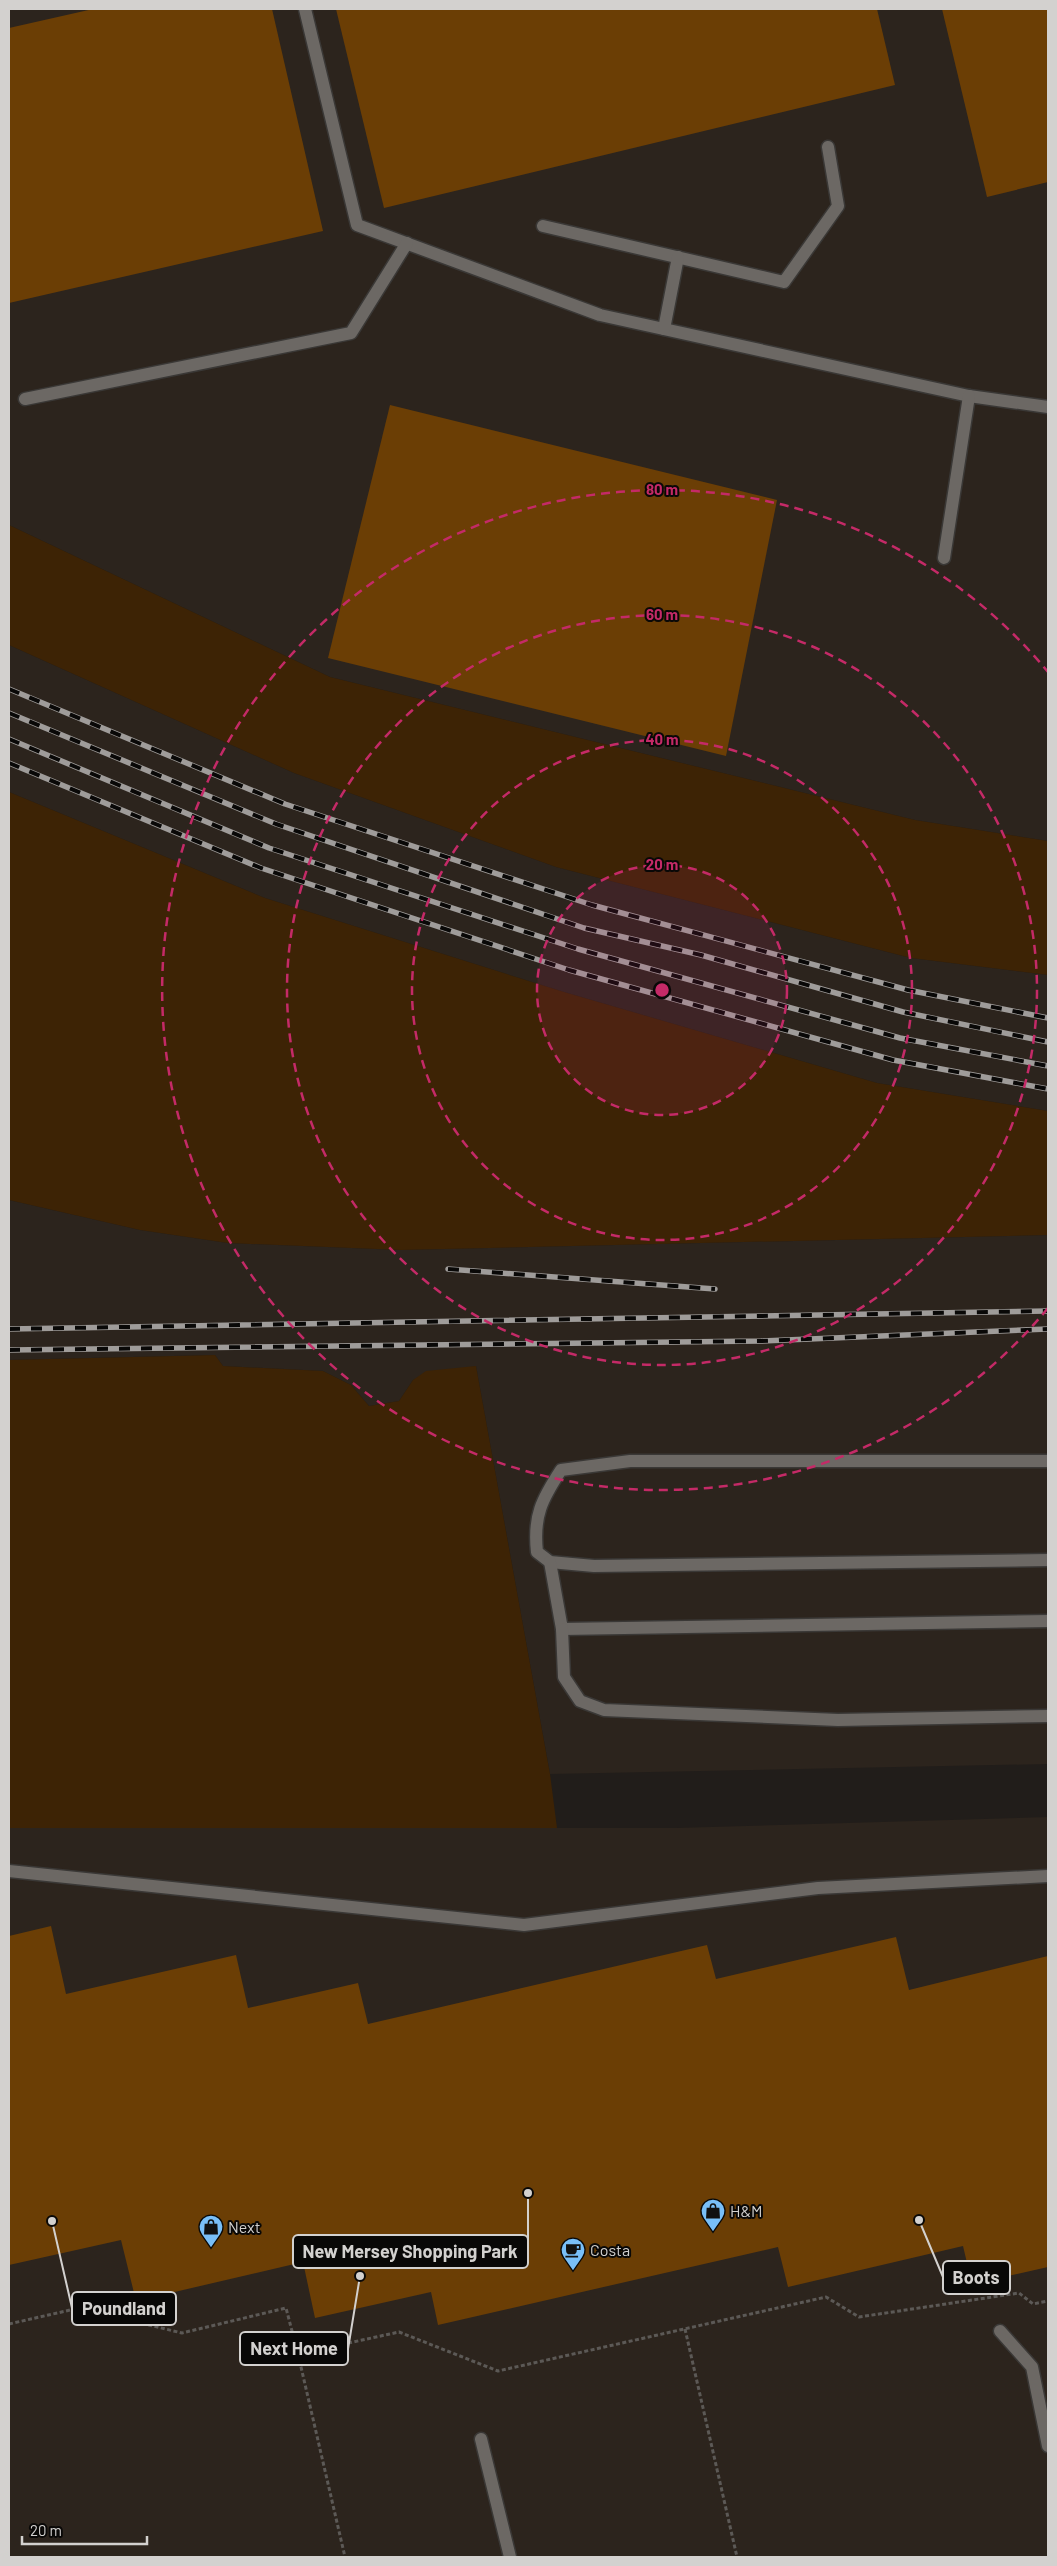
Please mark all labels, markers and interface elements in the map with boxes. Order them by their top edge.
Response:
text: 80 m [646,480,678,498]
text: 60 m [646,605,678,623]
text: 40 m [645,730,679,748]
text: 20 m [646,855,678,873]
centre of rings [653,981,671,999]
shop icon: H&M [700,2198,726,2232]
place label: H&M [730,2201,762,2220]
shop icon: Next [198,2214,224,2248]
place label: Next [228,2217,261,2236]
callout: New Mersey Shopping Park [293,2235,528,2268]
cafe icon: Costa [560,2237,586,2271]
text: New Mersey Shopping Park [302,2240,518,2262]
place label: Costa [590,2240,630,2259]
callout: Boots [943,2261,1010,2294]
text: Boots [953,2266,999,2288]
callout: Poundland [72,2292,176,2325]
text: Poundland [82,2297,166,2319]
callout: Next Home [240,2332,348,2365]
text: Next Home [250,2337,338,2359]
scale bar [22,2514,148,2546]
text: 20 m [30,2521,62,2539]

